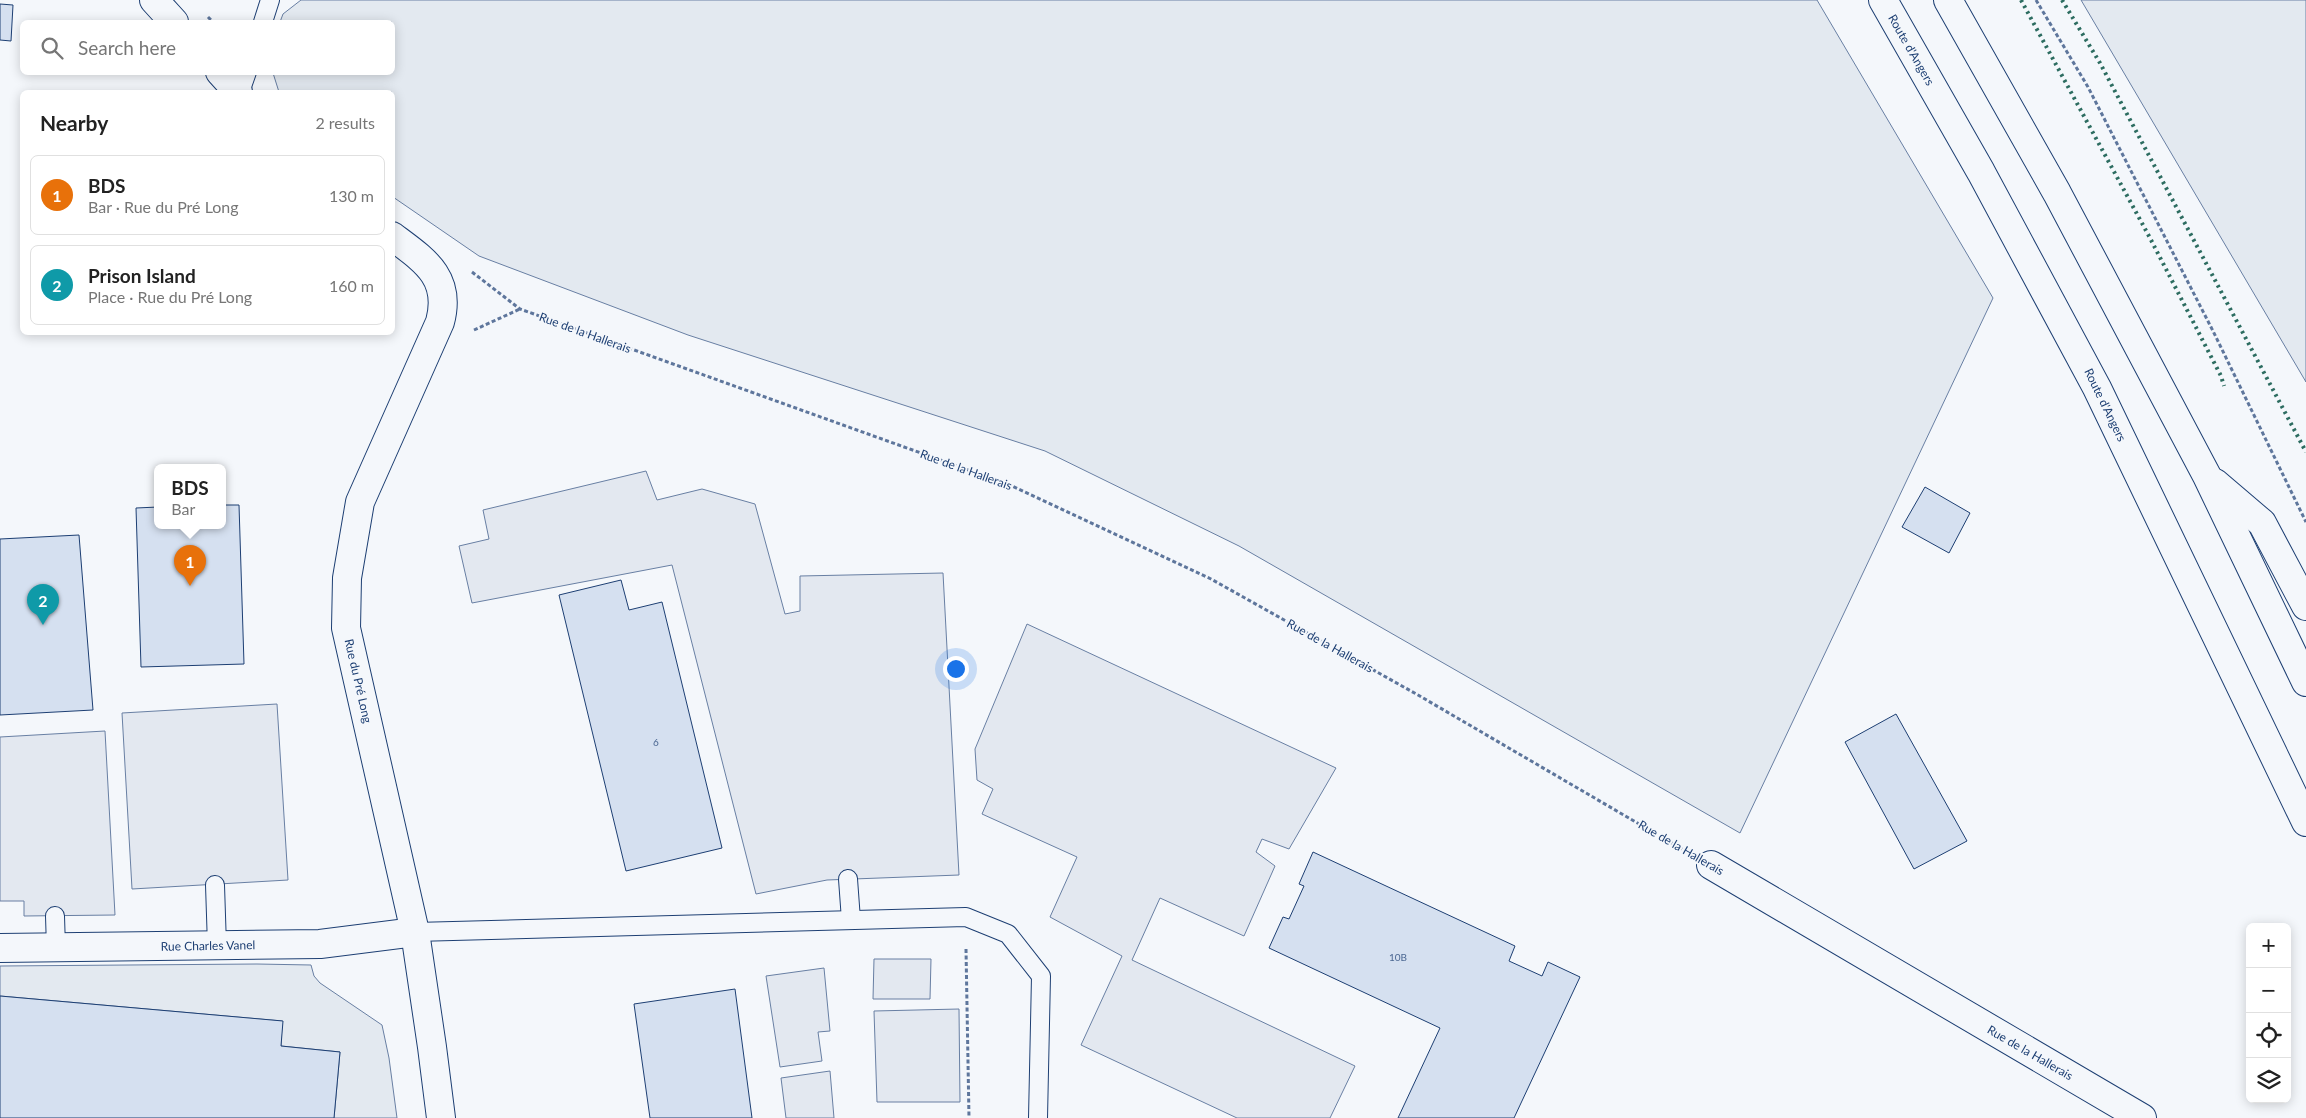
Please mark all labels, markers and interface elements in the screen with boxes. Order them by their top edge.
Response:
street label: Route d'Angers [1885,12,1938,88]
search box [20,20,395,75]
icon: search [38,34,66,62]
text: Search here [78,36,176,59]
text: Nearby [40,110,108,135]
text: 2 results [315,113,375,132]
text: BDS [88,174,125,197]
text: 1 [52,186,62,205]
text: 130 m [329,186,374,205]
text: Bar · Rue du Pré Long [88,197,239,216]
text: Prison Island [88,264,196,287]
text: 2 [52,276,62,295]
text: 160 m [329,276,374,295]
text: Place · Rue du Pré Long [88,287,252,306]
street label: Rue de la Hallerais [537,309,633,356]
street label: Route d'Angers [2081,366,2130,444]
street label: Rue de la Hallerais [918,446,1014,493]
popup [154,464,226,529]
text: BDS [171,476,209,499]
text: Bar [171,499,195,518]
pin: 1 [174,545,206,586]
pin: 2 [27,584,59,625]
street label: Rue de la Hallerais [1284,616,1376,676]
street label: Rue du Pré Long [342,637,375,724]
your location [943,656,969,682]
house number: 6 [653,736,659,748]
street label: Rue de la Hallerais [1636,817,1727,878]
map controls [2246,923,2291,1103]
button: + [2246,923,2291,968]
street label: Rue Charles Vanel [161,937,255,954]
house number: 10B [1389,951,1407,963]
button: − [2246,968,2291,1013]
button: locate [2246,1013,2291,1058]
street label: Rue de la Hallerais [1985,1022,2076,1083]
button: layers [2246,1058,2291,1103]

